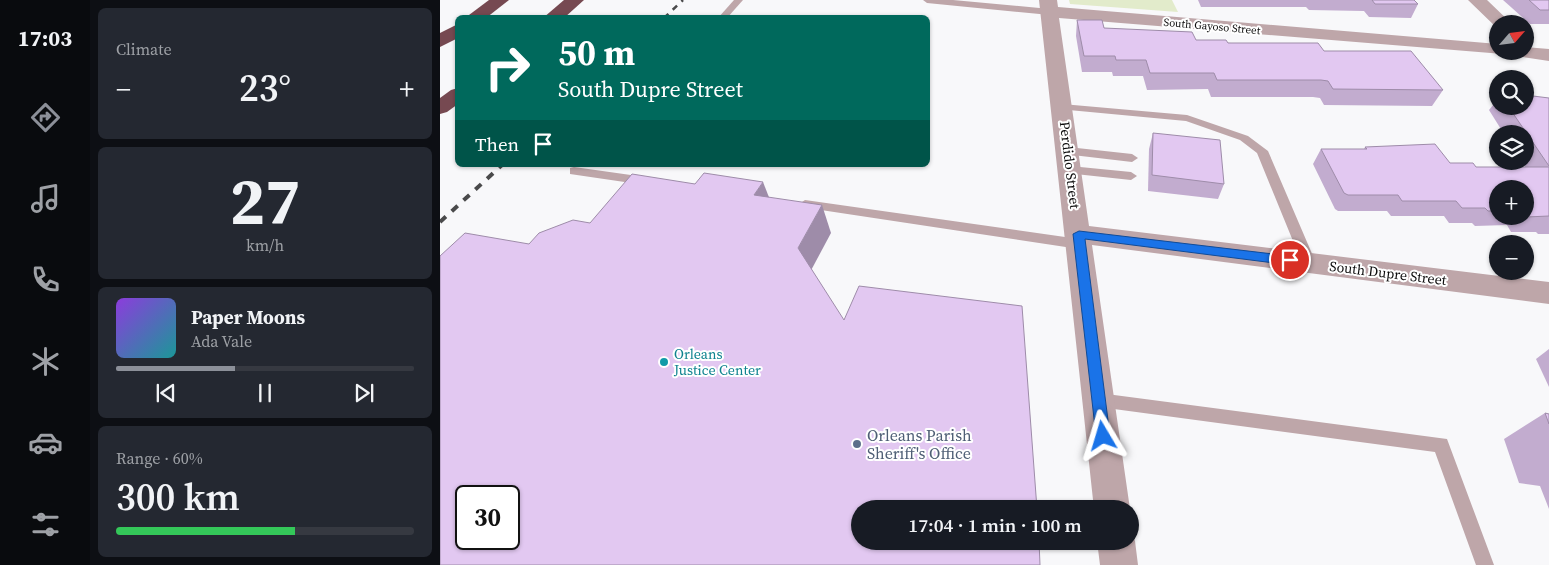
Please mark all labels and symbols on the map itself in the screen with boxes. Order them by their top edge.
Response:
street label: South Gayoso Street [1163,15,1261,38]
north arrow [1489,15,1534,60]
street label: Perdido Street [1055,120,1085,210]
pin [1269,239,1311,281]
street label: South Dupre Street [1328,256,1448,290]
place label: Orleans Justice Center [673,344,761,380]
marker: Orleans Justice Center [658,356,670,368]
position arrow [1076,409,1128,461]
place label: Orleans Parish Sheriff's Office [867,424,972,464]
marker: Orleans Parish Sheriff's Office [851,438,863,450]
speed limit sign: 30 [455,485,520,550]

